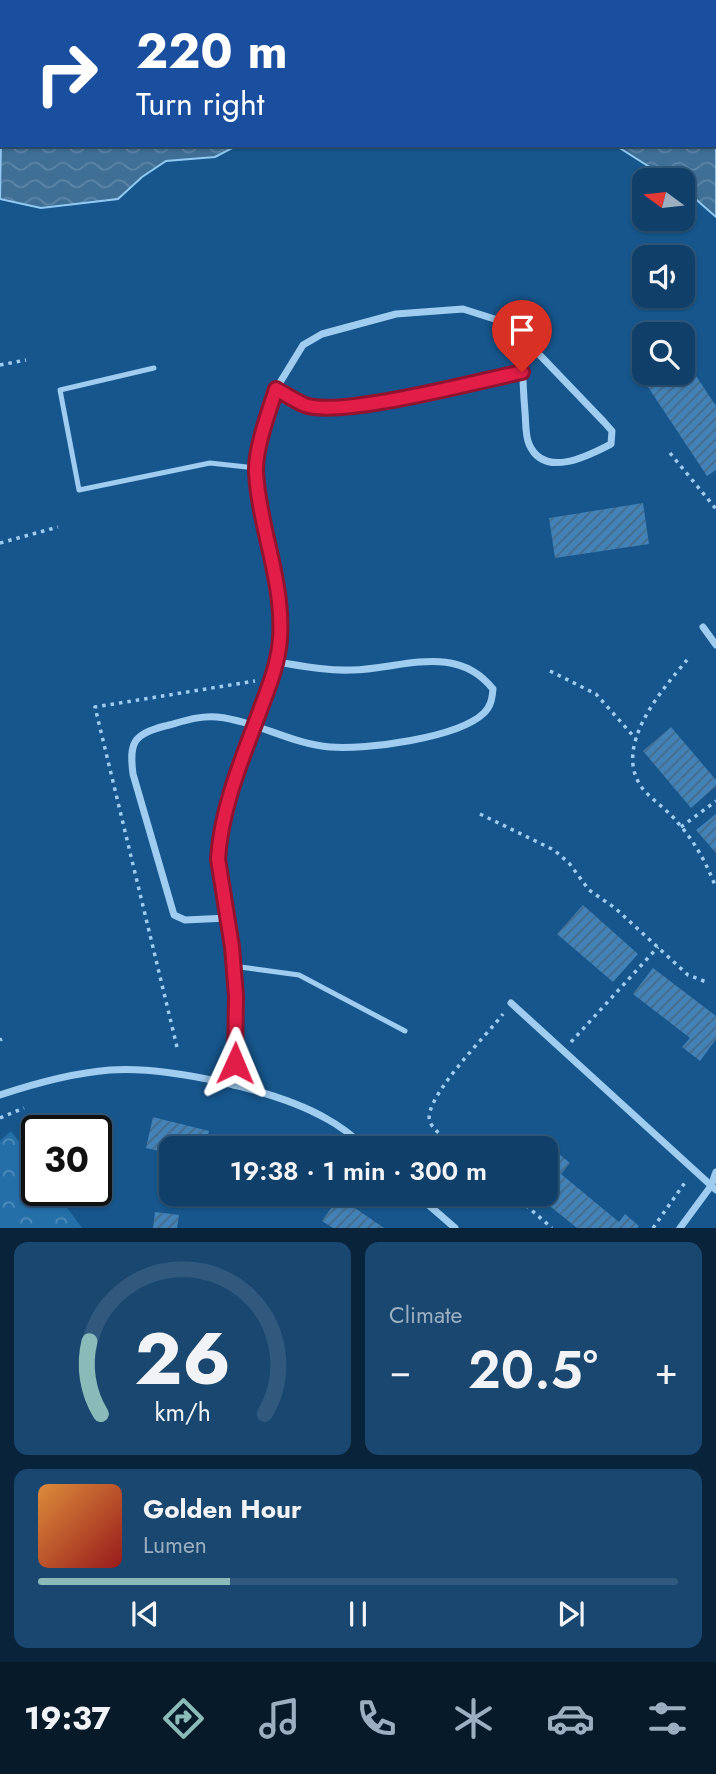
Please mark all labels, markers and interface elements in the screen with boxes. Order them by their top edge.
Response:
text: 220 m [136,16,288,86]
icon: right [21,28,112,119]
text: Turn right [136,81,265,127]
north arrow [632,168,695,231]
map controls [632,168,695,385]
button: sound [632,245,695,308]
pin [492,300,552,372]
icon: arrive [503,311,541,349]
button: search [632,322,695,385]
position arrow [198,1026,272,1100]
speed limit sign: 30 [21,1115,112,1206]
text: 19:38 · 1 min · 300 m [230,1152,487,1190]
text: Climate [389,1298,462,1332]
text: 26 [134,1307,231,1412]
text: 20.5° [468,1332,598,1408]
text: − [389,1343,411,1398]
text: + [655,1343,678,1398]
text: km/h [154,1394,211,1430]
text: Golden Hour [143,1490,302,1528]
text: Lumen [143,1528,207,1562]
icon: previous [126,1595,164,1633]
icon: pause [339,1595,377,1633]
icon: next [552,1595,590,1633]
icon: directions [159,1694,208,1743]
icon: music [255,1694,304,1743]
icon: phone [352,1694,401,1743]
icon: climate [449,1694,498,1743]
icon: car [546,1694,595,1743]
icon: filters [643,1694,692,1743]
text: 19:37 [24,1695,111,1741]

